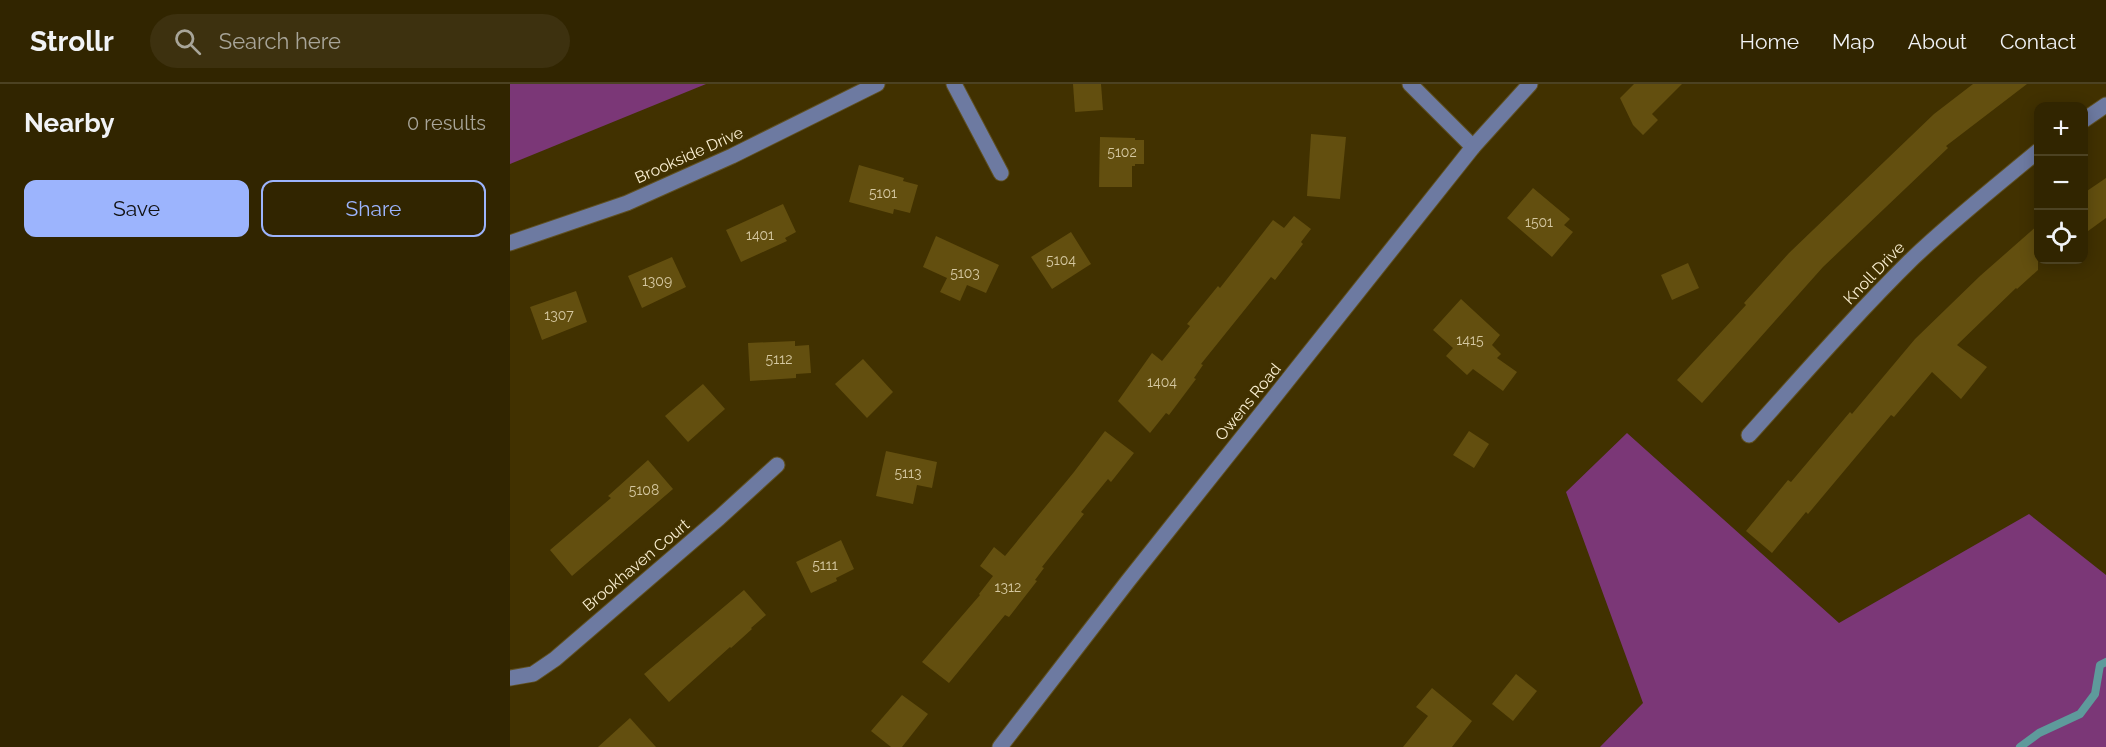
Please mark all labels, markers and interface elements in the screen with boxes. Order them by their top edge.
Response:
search box [150,14,570,68]
text: Strollr [30,25,114,58]
icon: search [171,25,204,58]
text: Search here [219,28,341,54]
text: Home [1740,29,1799,54]
text: Map [1832,29,1875,54]
text: About [1908,29,1967,54]
text: Contact [2000,29,2076,54]
map controls [2034,102,2088,264]
button: + [2034,102,2088,156]
text: Nearby [24,108,114,138]
text: 0 results [407,111,486,135]
street label: Brookside Drive [632,123,746,187]
house number: 5102 [1107,144,1137,160]
button: − [2034,156,2088,210]
button: Save [24,180,249,237]
button: Share [261,180,486,237]
house number: 5101 [869,185,897,201]
button: locate [2034,210,2088,264]
house number: 1501 [1525,214,1553,230]
house number: 1401 [746,227,774,243]
street label: Knoll Drive [1840,238,1908,308]
house number: 5104 [1046,252,1076,268]
house number: 5103 [950,265,980,281]
house number: 1309 [642,273,672,289]
house number: 1307 [544,307,574,323]
house number: 1415 [1456,332,1484,348]
house number: 5112 [766,351,792,367]
street label: Owens Road [1211,360,1285,444]
house number: 1404 [1147,374,1177,390]
house number: 5113 [894,465,922,481]
house number: 5108 [629,482,659,498]
street label: Brookhaven Court [579,514,694,615]
house number: 5111 [812,557,838,573]
house number: 1312 [995,579,1021,595]

